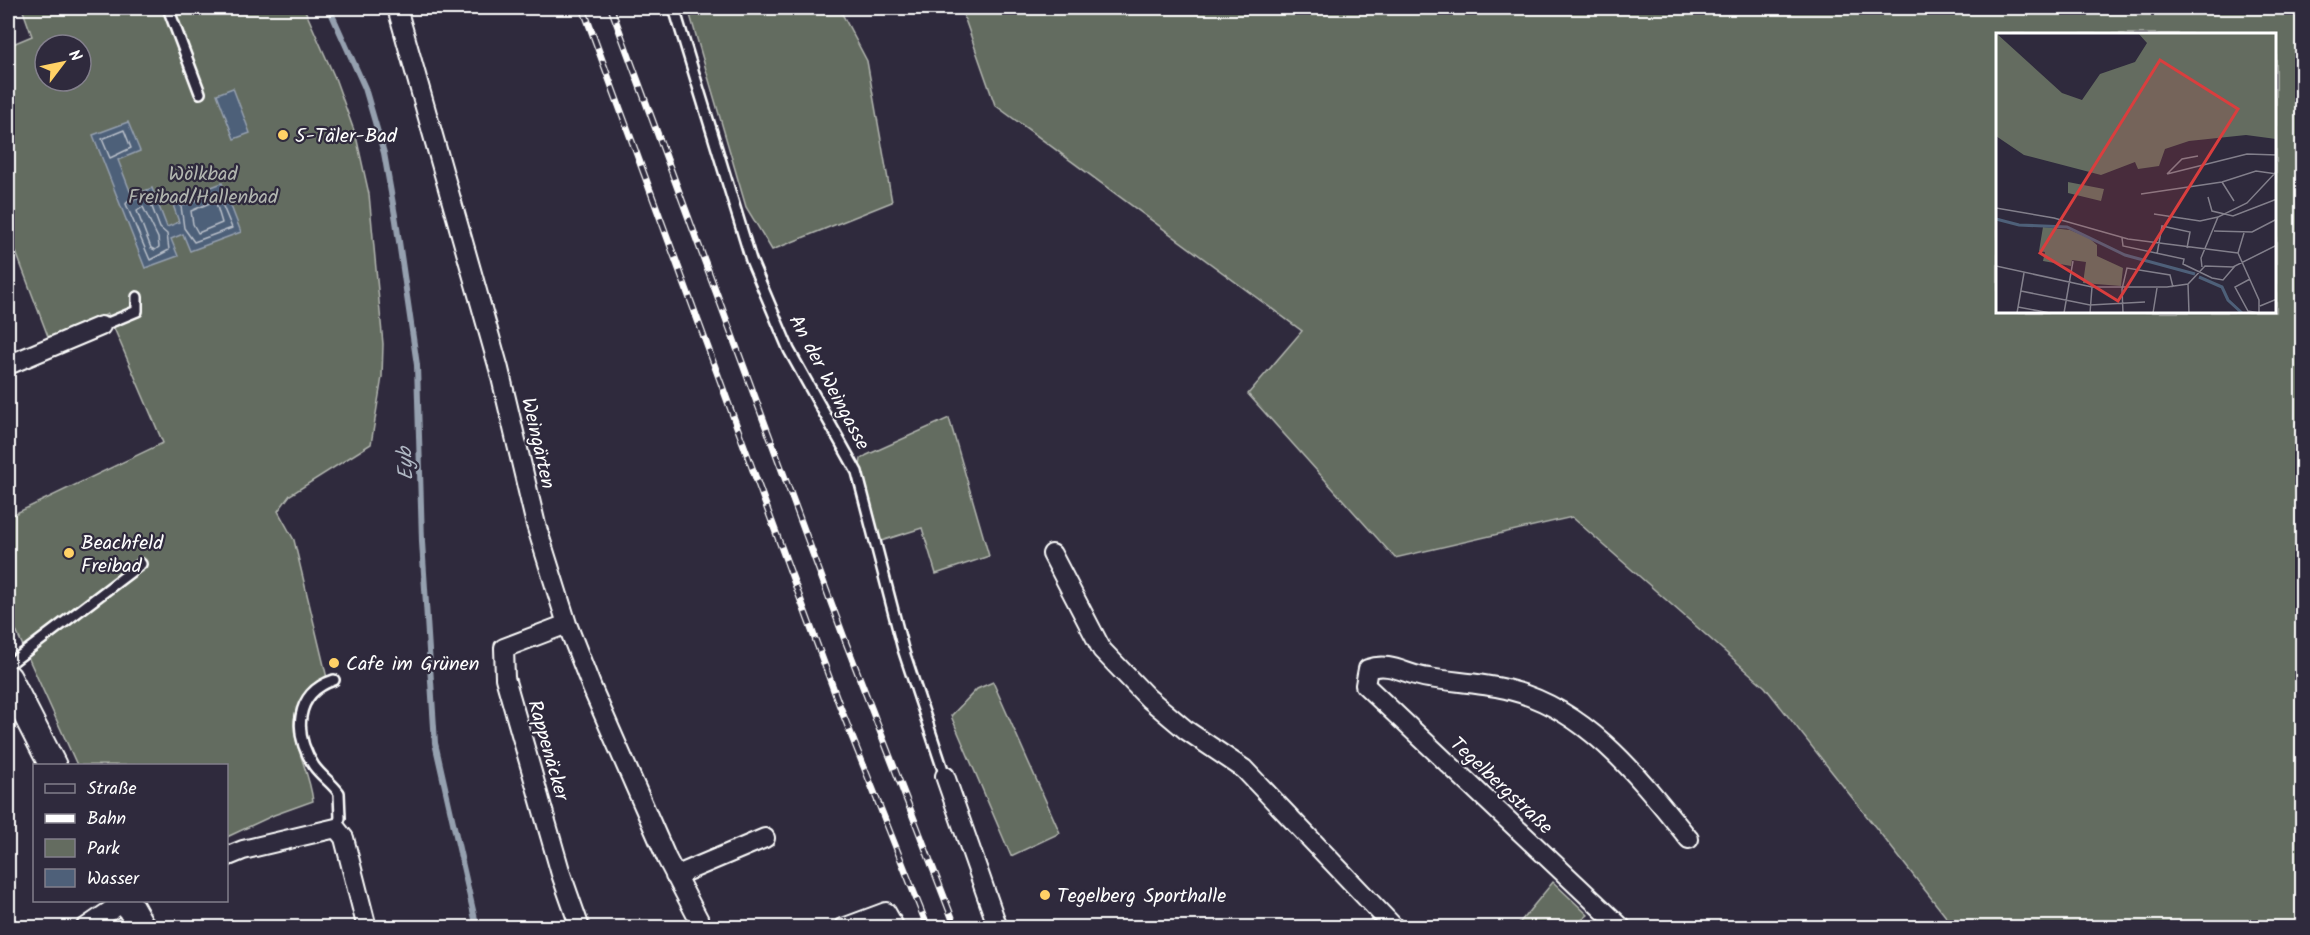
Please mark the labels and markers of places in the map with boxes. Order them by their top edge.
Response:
place label: 5-Täler-Bad [295,121,398,153]
marker: 5-Täler-Bad [276,128,290,142]
place label: Beachfeld Freibad [81,528,164,583]
marker: Beachfeld Freibad [62,546,76,560]
place label: Cafe im Grünen [346,649,479,681]
marker: Cafe im Grünen [327,656,341,670]
place label: Tegelberg Sporthalle [1057,881,1226,913]
marker: Tegelberg Sporthalle [1038,888,1052,902]

